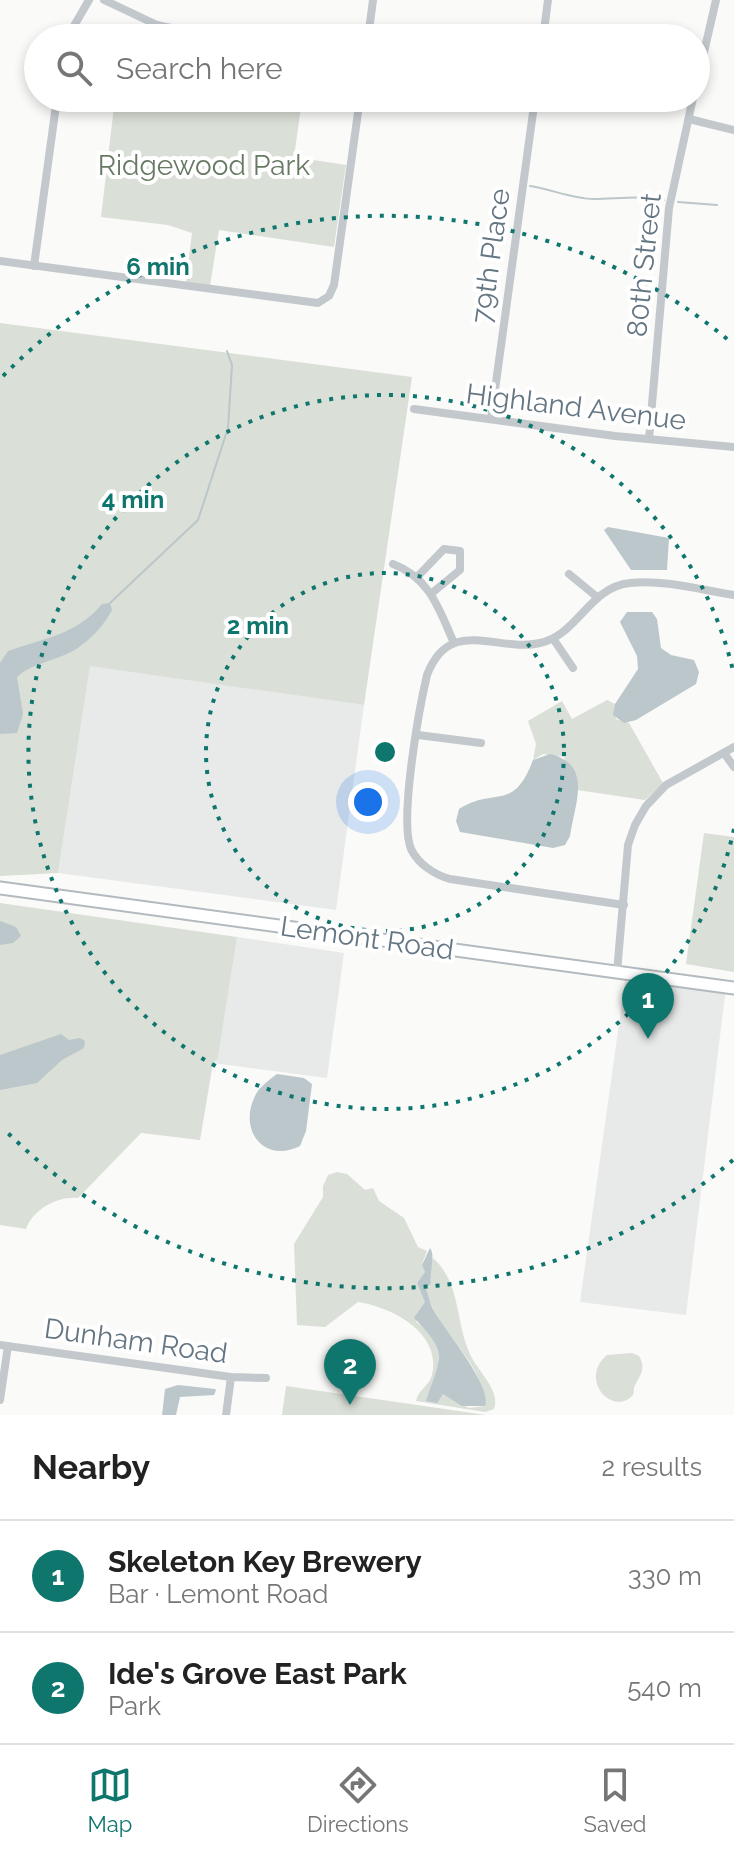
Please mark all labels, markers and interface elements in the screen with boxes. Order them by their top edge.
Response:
search box [24,24,710,112]
icon: search [52,46,96,90]
text: Search here [116,51,283,86]
park label: Ridgewood Park [98,149,310,182]
street label: 79th Place [465,186,517,326]
street label: 80th Street [620,191,668,338]
text: 6 min [126,252,190,281]
street label: Highland Avenue [464,377,688,437]
text: 4 min [102,485,164,514]
text: 2 min [227,611,289,640]
centre of rings [371,738,399,766]
your location [348,782,388,822]
street label: Lemont Road [278,910,456,966]
pin: 1 [622,973,674,1039]
street label: Dunham Road [42,1312,230,1370]
pin: 2 [324,1339,376,1405]
text: Nearby [32,1447,150,1487]
text: 2 results [602,1452,702,1482]
text: Skeleton Key Brewery [108,1544,422,1579]
text: 1 [52,1561,64,1591]
text: 330 m [628,1561,702,1591]
text: Bar · Lemont Road [108,1579,328,1609]
text: Ide's Grove East Park [108,1656,407,1691]
text: 2 [51,1673,65,1703]
text: 540 m [627,1673,702,1703]
text: Park [108,1691,161,1721]
tab: Map [87,1763,132,1837]
tab: Directions [307,1763,409,1837]
tab: Saved [584,1763,647,1837]

